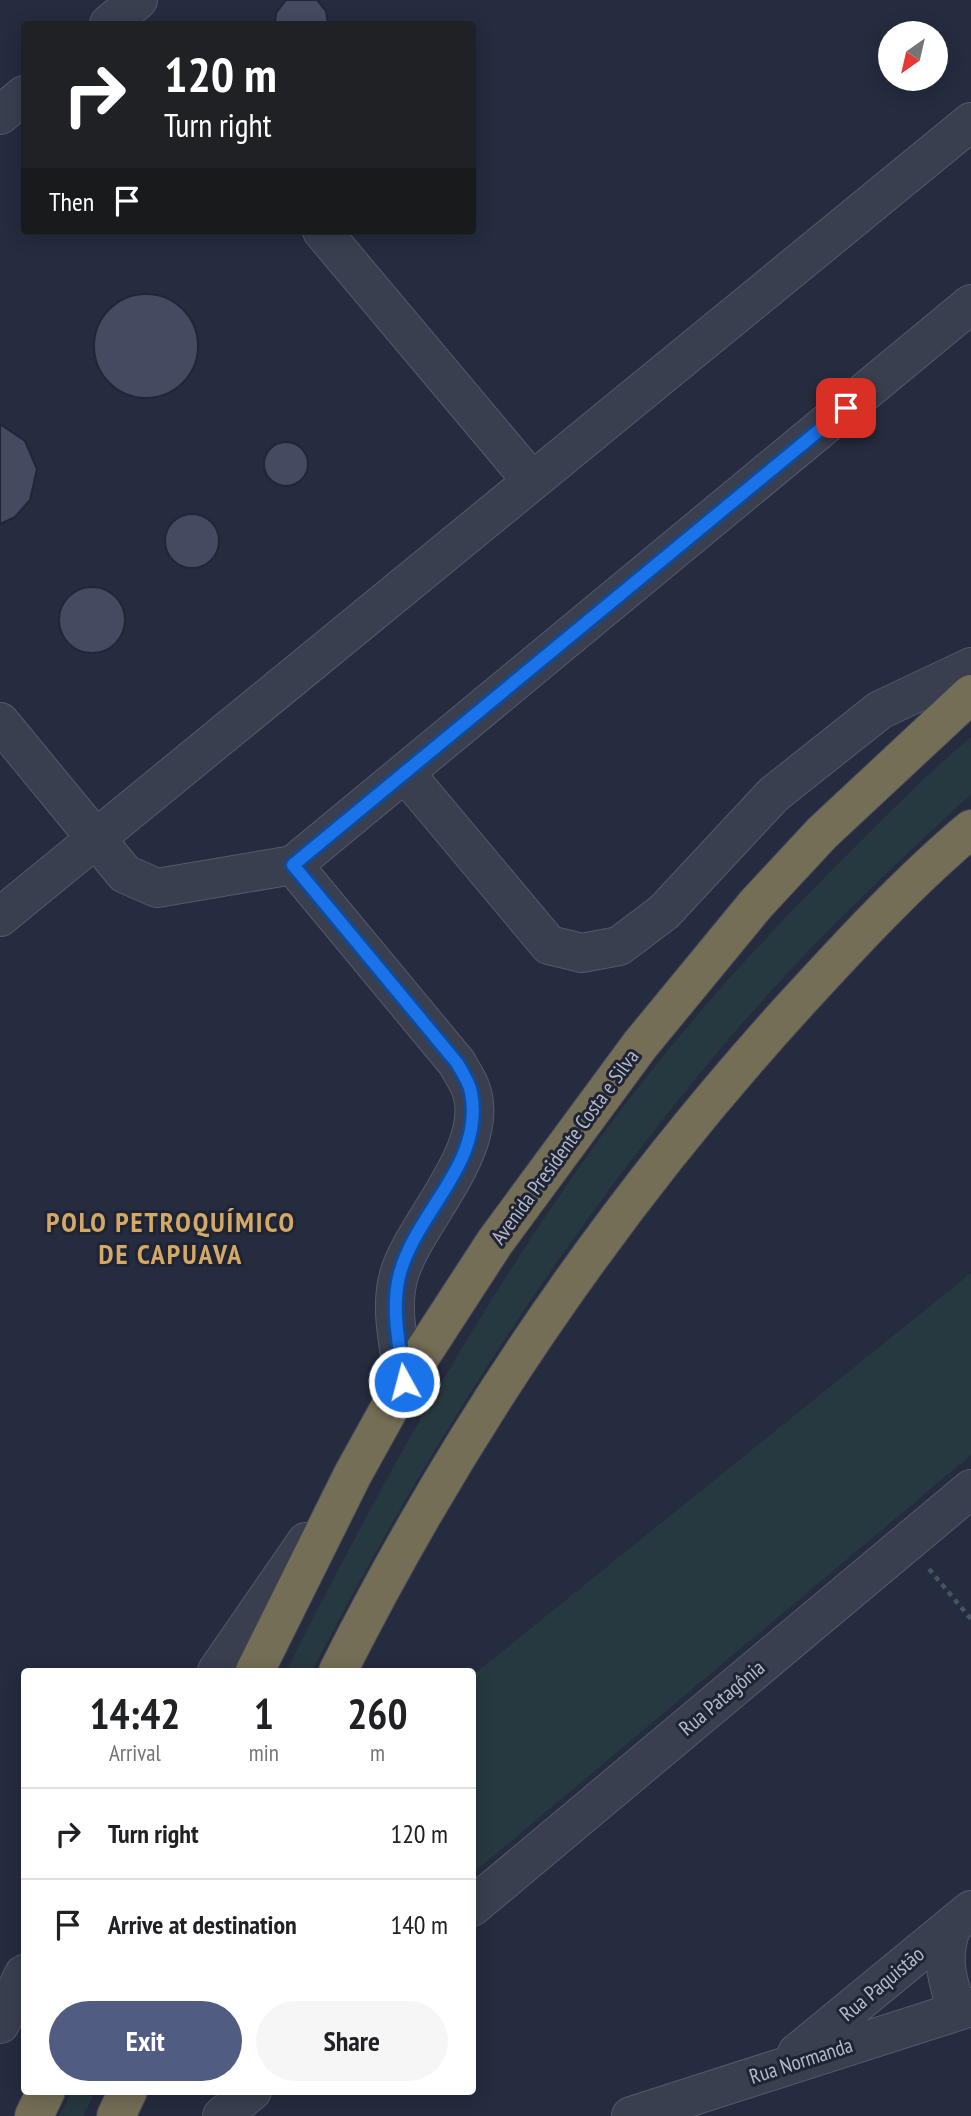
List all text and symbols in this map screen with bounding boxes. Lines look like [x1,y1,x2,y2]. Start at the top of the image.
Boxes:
north arrow [878,21,948,91]
map controls [878,21,948,91]
text: 120 m [164,42,277,106]
icon: right [49,49,140,140]
text: Turn right [164,104,272,146]
icon: arrive [108,182,146,220]
text: Then [49,185,94,218]
pin [816,378,876,438]
icon: arrive [827,389,865,427]
street label: Avenida Presidente Costa e Silva [485,1044,644,1249]
district label: POLO PETROQUÍMICO DE CAPUAVA [46,1203,296,1272]
position arrow [367,1345,441,1419]
street label: Rua Patagônia [673,1654,770,1741]
text: 14:42 [89,1686,180,1741]
text: 1 [254,1686,274,1741]
text: 260 [347,1686,408,1741]
text: Arrival [109,1738,161,1767]
text: min [249,1738,279,1767]
text: m [370,1738,385,1767]
icon: right [49,1815,87,1853]
text: Turn right [108,1817,199,1850]
text: 120 m [390,1817,448,1850]
icon: arrive [49,1906,87,1944]
text: Arrive at destination [108,1908,297,1941]
text: 140 m [390,1908,448,1941]
street label: Rua Paquistão [834,1940,930,2027]
button: Exit [49,2001,242,2081]
button: Share [256,2001,448,2081]
street label: Rua Normanda [746,2031,856,2090]

